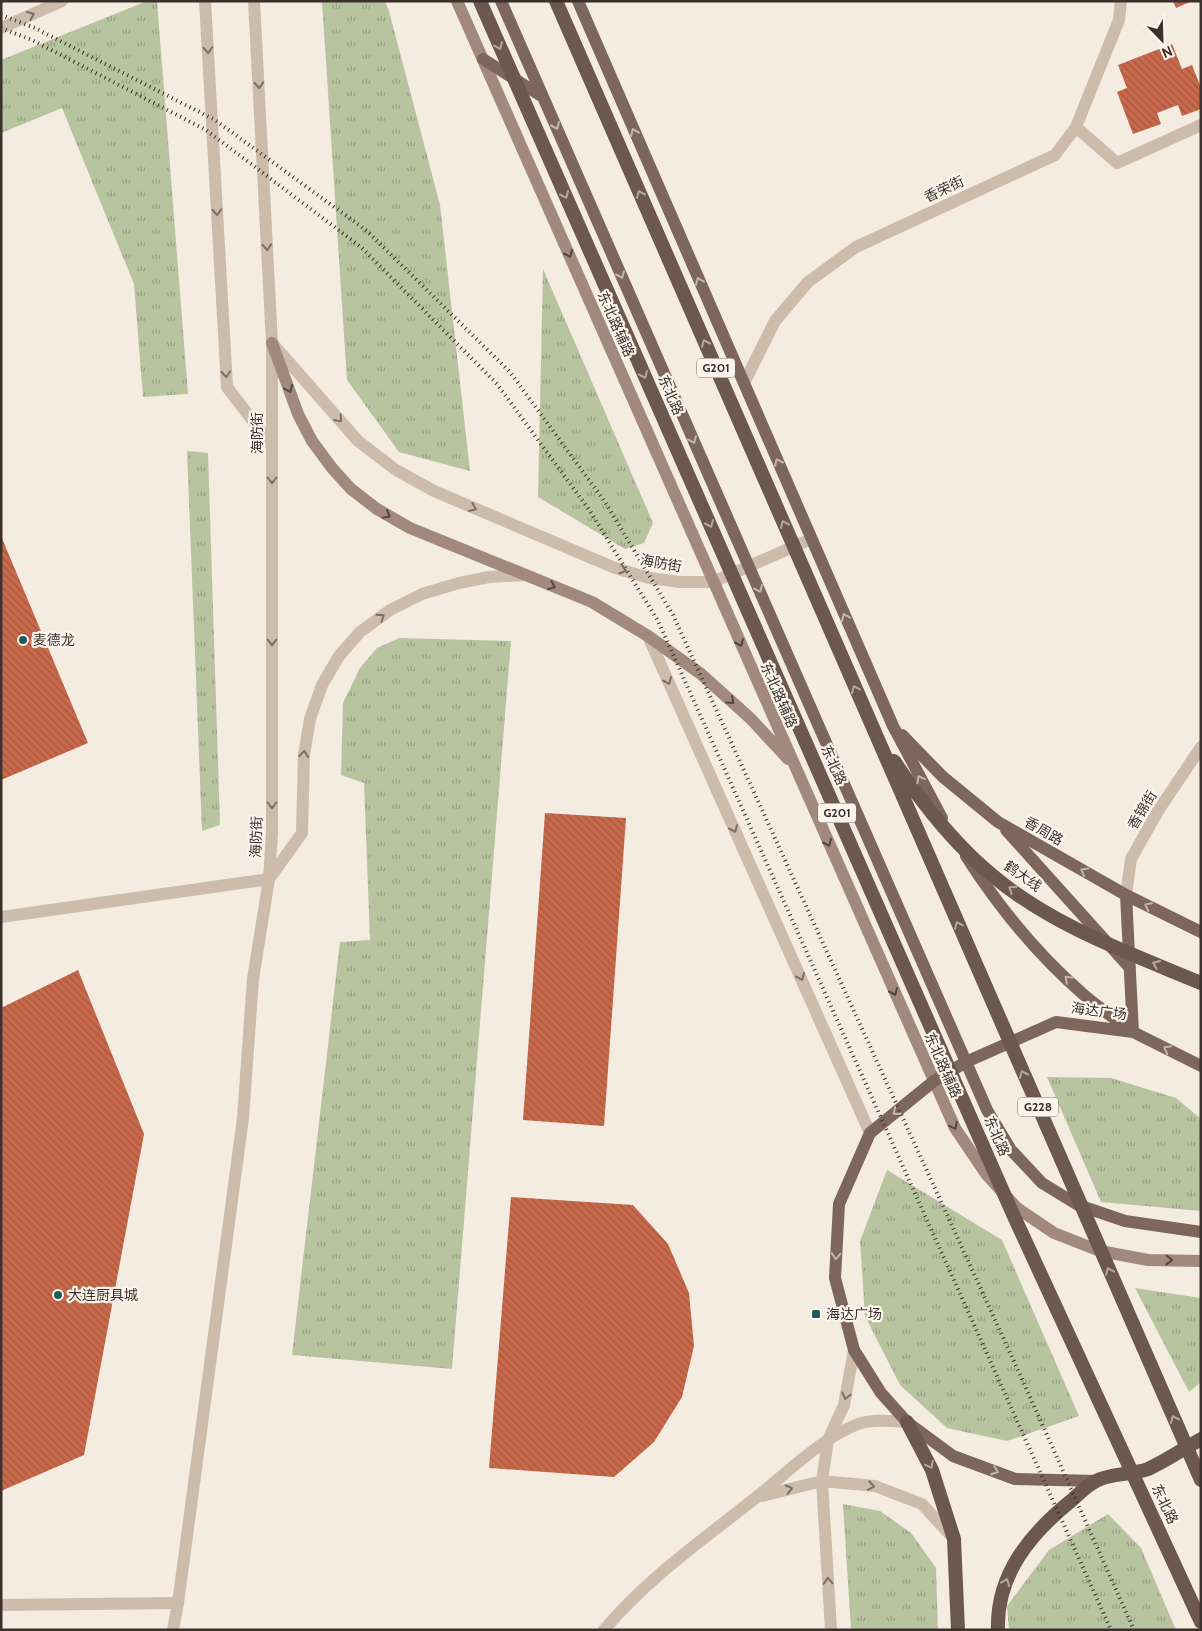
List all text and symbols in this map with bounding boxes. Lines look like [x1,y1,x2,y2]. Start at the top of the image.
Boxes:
one-way arrow [26,10,35,21]
north arrow [1137,15,1187,65]
one-way arrow [493,41,504,50]
text: N [1159,42,1175,62]
one-way arrow [202,46,213,54]
one-way arrow [253,81,264,89]
one-way arrow [550,121,561,130]
one-way arrow [630,128,641,137]
street label: 香荣街 [921,172,967,206]
one-way arrow [558,190,569,199]
one-way arrow [636,190,646,199]
one-way arrow [211,208,222,216]
one-way arrow [261,243,272,251]
one-way arrow [562,249,573,258]
one-way arrow [615,270,626,279]
one-way arrow [695,277,706,286]
street label: 东北路辅路 [594,288,638,360]
one-way arrow [700,339,711,348]
road number: G201 [697,358,735,378]
one-way arrow [638,370,649,379]
one-way arrow [220,371,231,379]
street label: 东北路 [654,372,688,418]
one-way arrow [283,384,293,393]
street label: 海防街 [248,412,266,454]
one-way arrow [333,414,342,423]
one-way arrow [687,435,698,444]
one-way arrow [773,458,784,467]
one-way arrow [267,476,277,484]
one-way arrow [468,501,477,512]
one-way arrow [381,508,390,518]
one-way arrow [703,519,714,528]
one-way arrow [779,520,790,529]
street label: 海防街 [639,550,683,576]
one-way arrow [618,565,626,575]
one-way arrow [547,579,556,590]
one-way arrow [752,584,763,593]
one-way arrow [841,613,852,622]
one-way arrow [375,614,384,623]
place label: 麦德龙 [33,631,75,649]
marker: 麦德龙 [17,634,29,646]
one-way arrow [267,638,277,646]
one-way arrow [734,638,745,647]
street label: 东北路辅路 [757,659,801,731]
one-way arrow [662,676,673,685]
one-way arrow [851,685,862,694]
one-way arrow [726,695,735,704]
street label: 东北路 [817,742,851,788]
one-way arrow [298,750,309,758]
one-way arrow [917,775,927,784]
street label: 香锦街 [1123,787,1161,833]
one-way arrow [267,801,277,809]
road number: G201 [818,804,856,822]
street label: 香周路 [1021,813,1067,849]
street label: 海防街 [246,816,266,858]
one-way arrow [728,824,739,833]
one-way arrow [822,838,833,847]
street label: 鹤大线 [1001,857,1045,895]
one-way arrow [1080,867,1089,877]
one-way arrow [1008,886,1018,895]
one-way arrow [1144,902,1153,912]
one-way arrow [954,921,965,930]
one-way arrow [1152,959,1161,970]
one-way arrow [794,972,805,981]
one-way arrow [1065,976,1074,985]
one-way arrow [888,987,899,996]
street label: 海达广场 [1070,999,1128,1023]
street label: 东北路辅路 [921,1029,965,1101]
one-way arrow [1163,1045,1172,1055]
one-way arrow [1018,1070,1029,1079]
road number: G228 [1018,1098,1058,1116]
one-way arrow [893,1107,902,1115]
street label: 东北路 [980,1113,1014,1159]
one-way arrow [948,1120,958,1129]
one-way arrow [830,1252,841,1260]
one-way arrow [1166,1255,1173,1265]
one-way arrow [1104,1267,1115,1276]
place label: 大连厨具城 [68,1286,138,1304]
marker: 大连厨具城 [52,1289,64,1301]
place label: 海达广场 [826,1305,882,1323]
marker: 海达广场 [810,1308,822,1320]
one-way arrow [841,1392,852,1401]
one-way arrow [1170,1415,1181,1424]
one-way arrow [924,1460,934,1469]
one-way arrow [990,1465,998,1475]
one-way arrow [867,1480,875,1491]
street label: 东北路 [1148,1481,1182,1527]
one-way arrow [785,1484,794,1495]
one-way arrow [823,1577,834,1585]
one-way arrow [999,1578,1010,1587]

